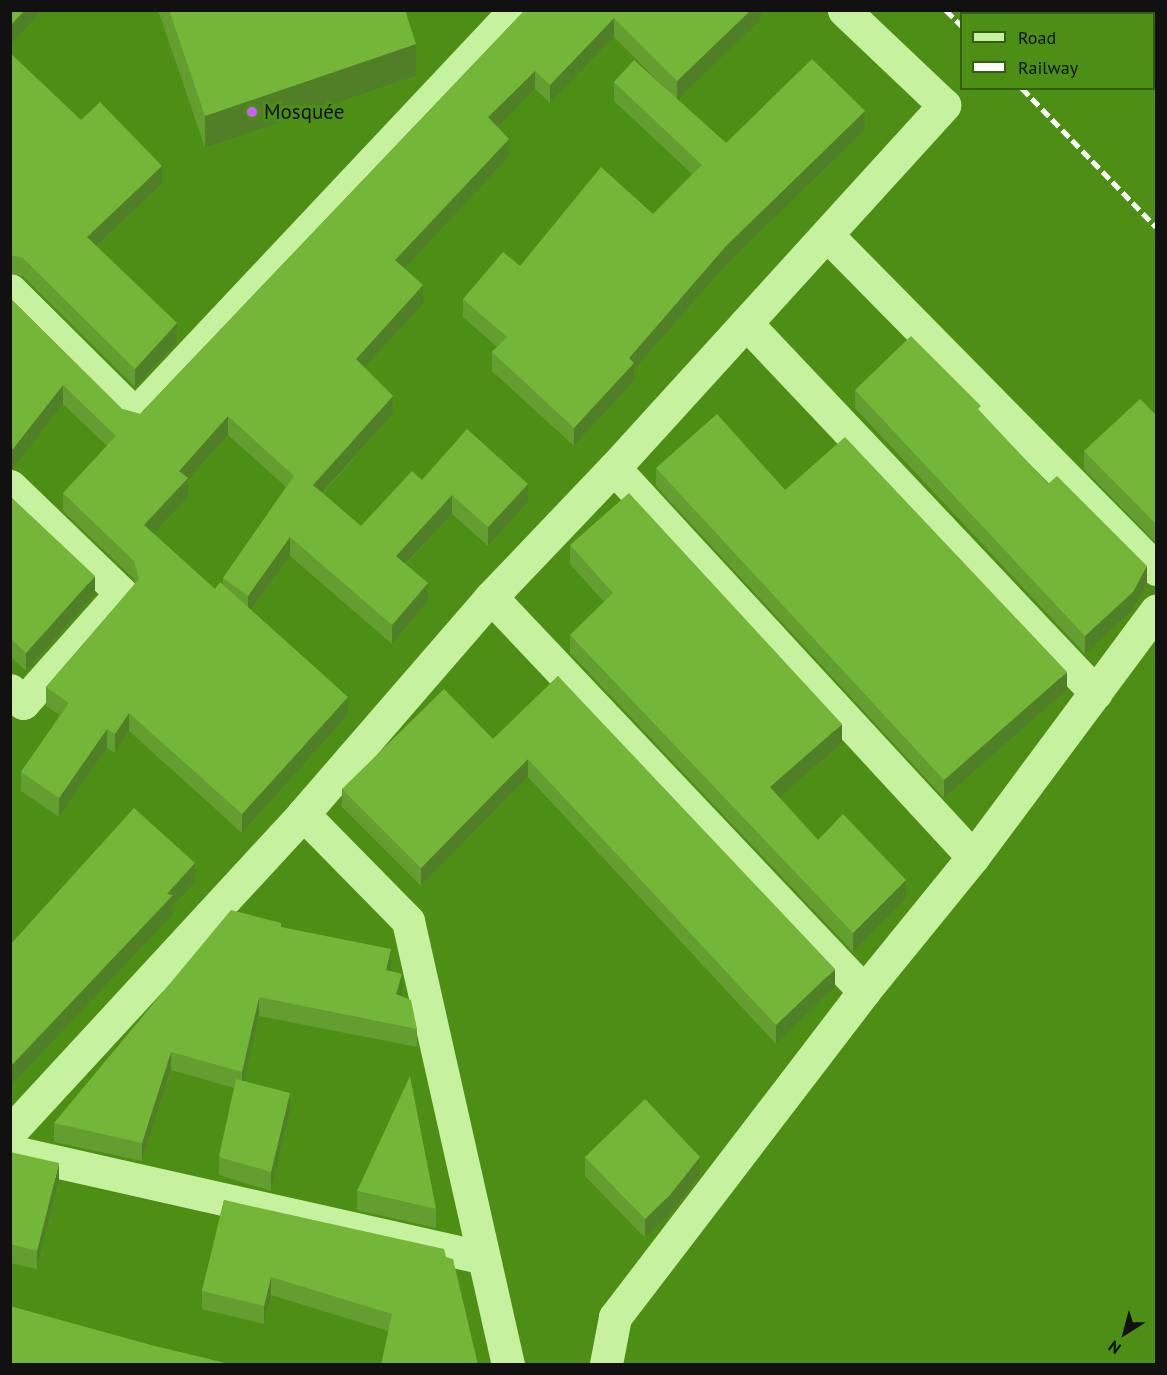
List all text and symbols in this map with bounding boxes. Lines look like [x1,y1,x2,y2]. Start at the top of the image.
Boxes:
legend [960,12,1155,90]
text: Road [1018,26,1056,49]
text: Railway [1018,56,1078,79]
place label: Mosquée [264,99,344,125]
marker: Mosquée [245,105,259,119]
north arrow [1095,1303,1155,1363]
text: N [1104,1336,1125,1359]

